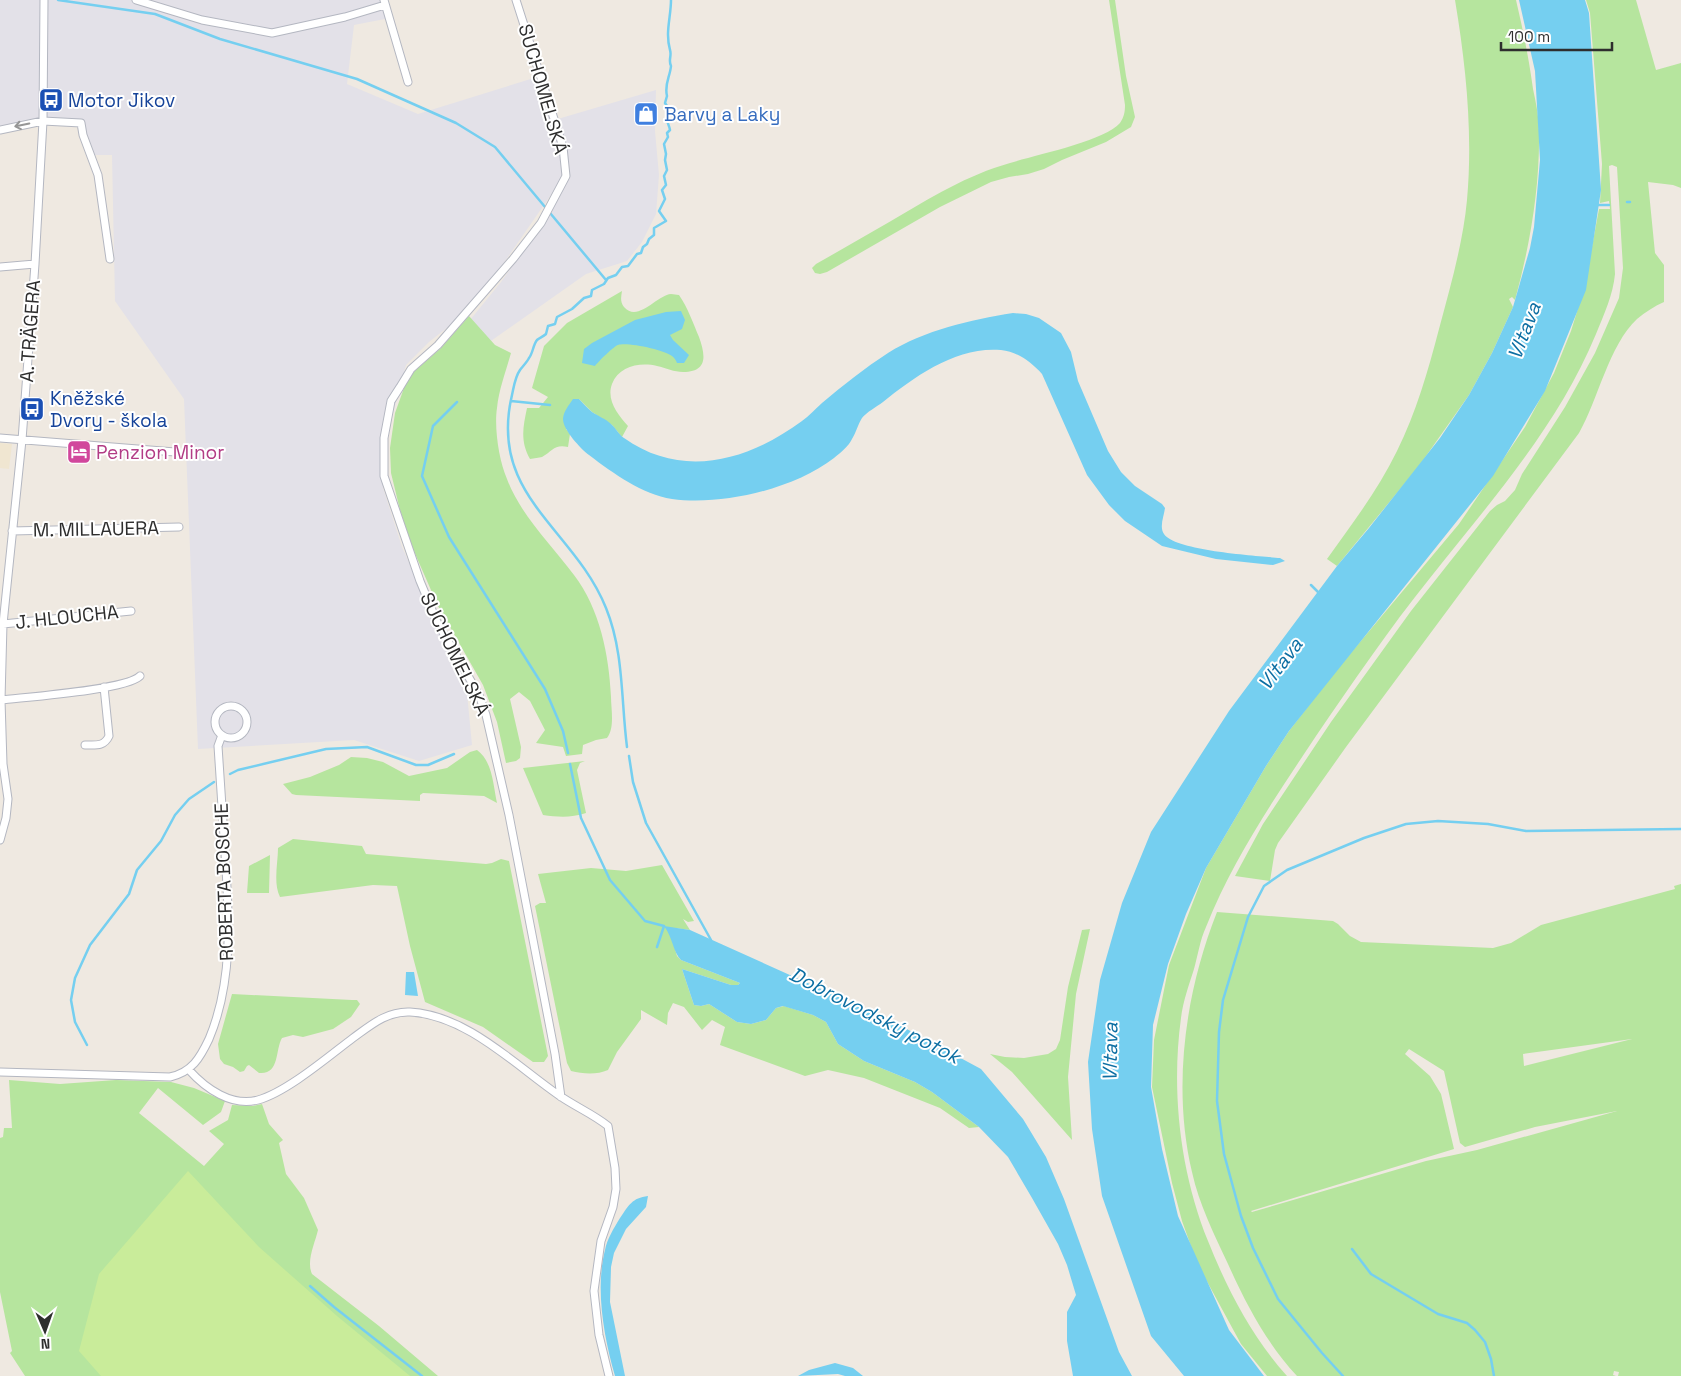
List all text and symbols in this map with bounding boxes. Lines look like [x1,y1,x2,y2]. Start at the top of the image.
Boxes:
scale bar [1501,20,1612,52]
street label: SUCHOMELSKÁ [512,21,574,157]
text: 100 m [1508,27,1550,46]
bus stop icon: Motor Jikov [38,87,64,113]
place label: Motor Jikov [68,88,175,113]
shop icon: Barvy a Laky [633,101,659,127]
place label: Barvy a Laky [664,102,780,127]
one-way arrow [14,121,30,130]
street label: A. TRÄGERA [14,279,46,383]
water label: Vltava [1501,298,1547,363]
place label: Kněžské Dvory - škola [50,386,167,433]
bus stop icon: Kněžské Dvory - škola [19,396,45,422]
hotel icon: Penzion Minor [66,439,92,465]
place label: Penzion Minor [96,440,224,465]
street label: M. MILLAUERA [33,515,159,543]
street label: SUCHOMELSKÁ [414,588,496,720]
street label: J. HLOUCHA [14,599,120,635]
water label: Vltava [1252,632,1309,696]
street label: ROBERTA BOSCHE [209,803,239,961]
water label: Dobrovodský potok [785,961,967,1070]
water label: Vltava [1096,1022,1124,1082]
north arrow [20,1306,70,1356]
text: N [40,1335,50,1353]

